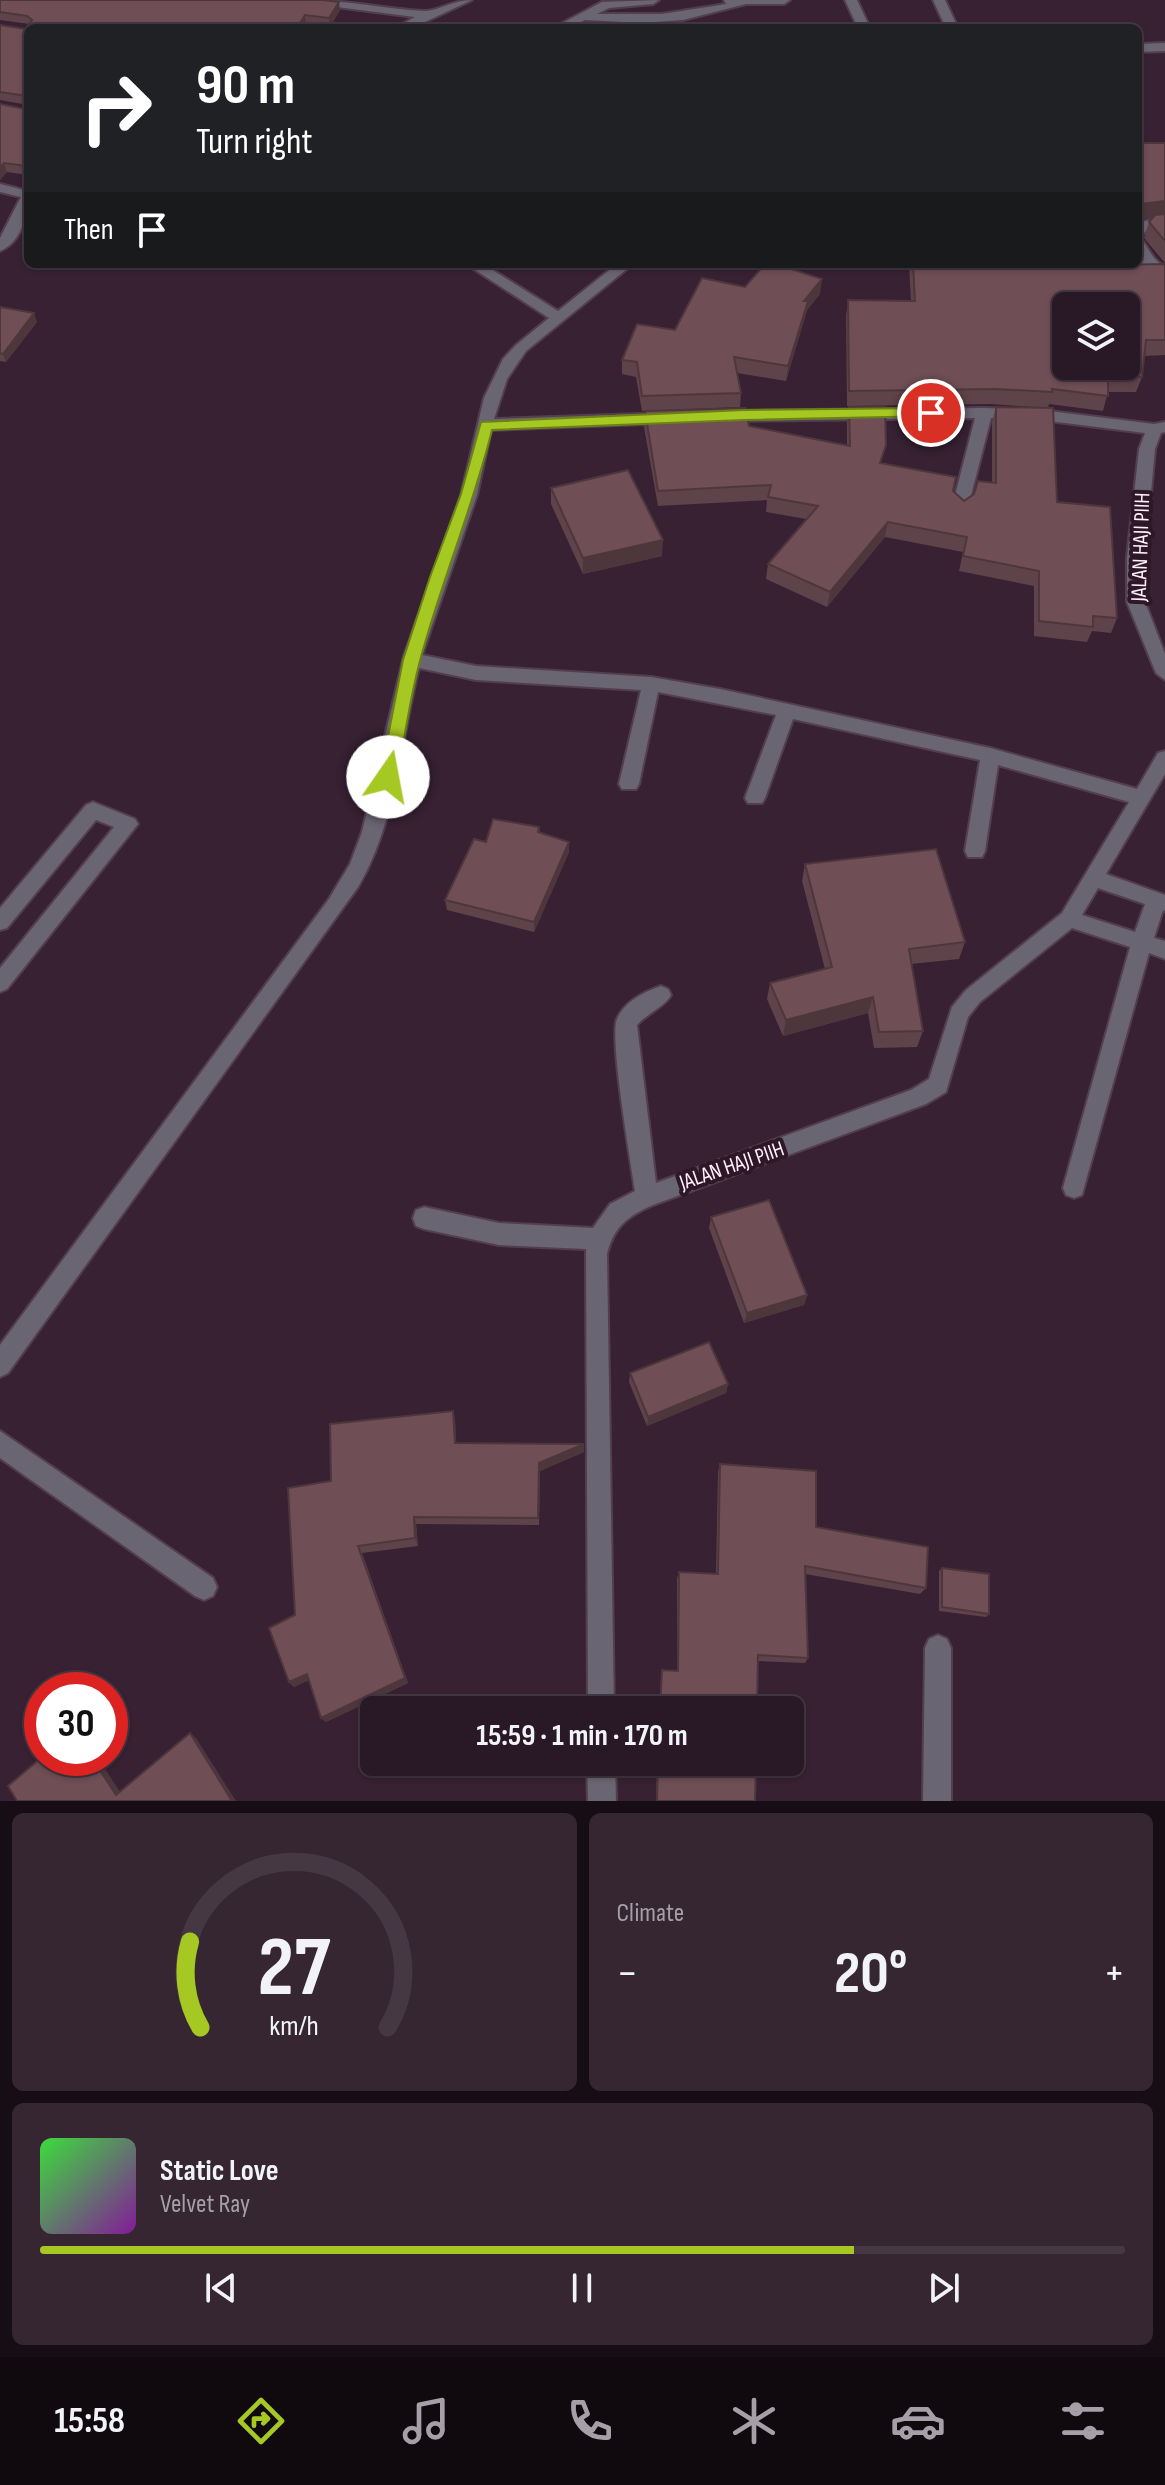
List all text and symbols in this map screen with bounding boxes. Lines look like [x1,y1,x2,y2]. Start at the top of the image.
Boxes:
text: 90 m [196,53,295,120]
icon: right [64,56,168,160]
text: Turn right [196,121,313,164]
icon: arrive [130,208,174,252]
text: Then [64,212,114,248]
map controls [1052,292,1140,380]
button: layers [1052,292,1140,380]
pin [897,379,965,447]
icon: arrive [909,391,953,435]
street label: JALAN HAJI PIIH [1126,492,1156,603]
position arrow [346,735,430,819]
street label: JALAN HAJI PIIH [675,1135,788,1197]
speed limit sign: 30 [24,1672,128,1776]
text: 15:59 · 1 min · 170 m [476,1718,688,1754]
text: Climate [617,1898,684,1929]
text: 27 [258,1919,331,2019]
text: 20° [834,1938,908,2010]
text: − [617,1947,638,2000]
text: + [1103,1947,1125,2000]
text: km/h [270,2009,319,2044]
text: Static Love [160,2153,279,2189]
text: Velvet Ray [160,2189,250,2220]
icon: previous [199,2266,243,2310]
icon: pause [560,2266,604,2310]
icon: next [922,2266,966,2310]
icon: directions [233,2393,289,2449]
icon: music [398,2393,454,2449]
icon: phone [562,2393,618,2449]
icon: climate [726,2393,782,2449]
icon: car [890,2393,946,2449]
icon: filters [1055,2393,1111,2449]
text: 15:58 [54,2400,125,2443]

